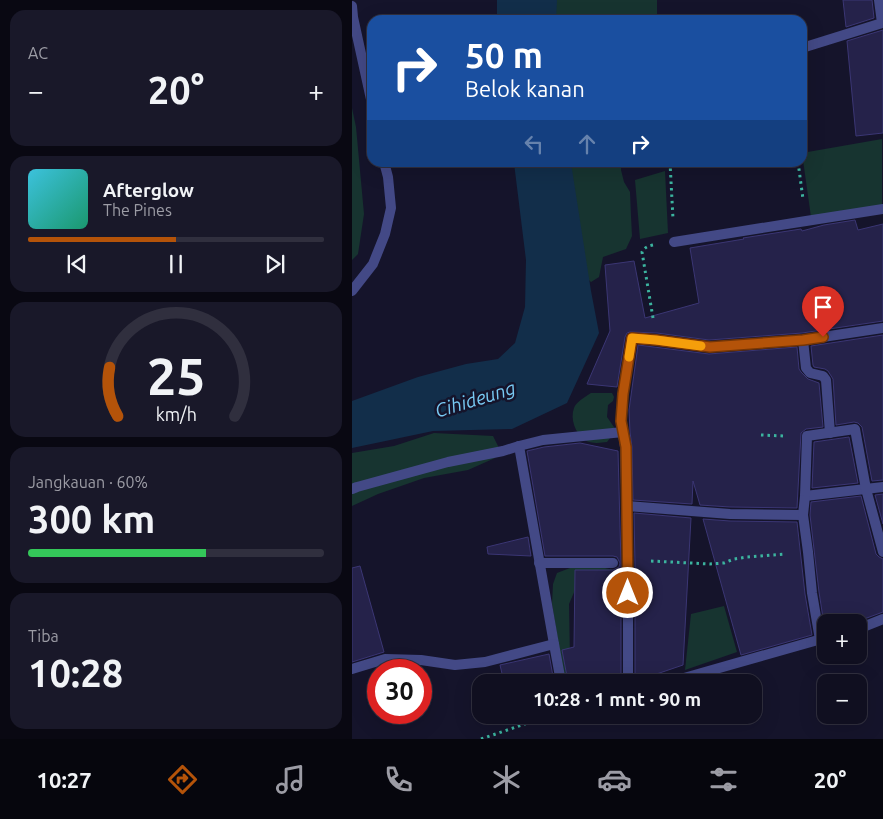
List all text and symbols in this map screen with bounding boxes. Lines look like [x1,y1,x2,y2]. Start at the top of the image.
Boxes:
icon: right [382,35,447,100]
text: 50 m [465,35,543,75]
text: AC [28,44,48,62]
text: 20° [148,69,204,111]
text: − [28,75,44,106]
text: + [308,75,324,106]
text: Belok kanan [465,76,585,101]
icon: left [520,130,548,158]
icon: ahead [573,130,601,158]
icon: right [626,130,654,158]
text: Afterglow [103,179,194,201]
text: The Pines [103,201,172,219]
icon: previous [63,250,91,278]
icon: pause [162,250,190,278]
icon: next [261,250,289,278]
pin [802,286,844,337]
icon: arrive [809,293,837,321]
text: 25 [147,347,205,405]
water label: Cihideung [432,376,518,422]
text: km/h [155,404,197,424]
text: Jangkauan · 60% [28,473,148,491]
text: 300 km [28,498,155,540]
position arrow [601,566,653,618]
map controls [817,614,867,724]
button: + [817,614,867,664]
text: Tiba [28,627,59,645]
text: 10:28 [28,652,123,694]
speed limit sign: 30 [367,659,432,724]
button: − [817,674,867,724]
text: 10:28 · 1 mnt · 90 m [533,688,701,710]
icon: directions [165,762,200,797]
icon: music [273,762,308,797]
icon: phone [381,762,416,797]
icon: climate [489,762,524,797]
icon: car [597,762,632,797]
icon: filters [706,762,741,797]
text: 10:27 [37,767,92,792]
text: 20° [814,767,846,792]

